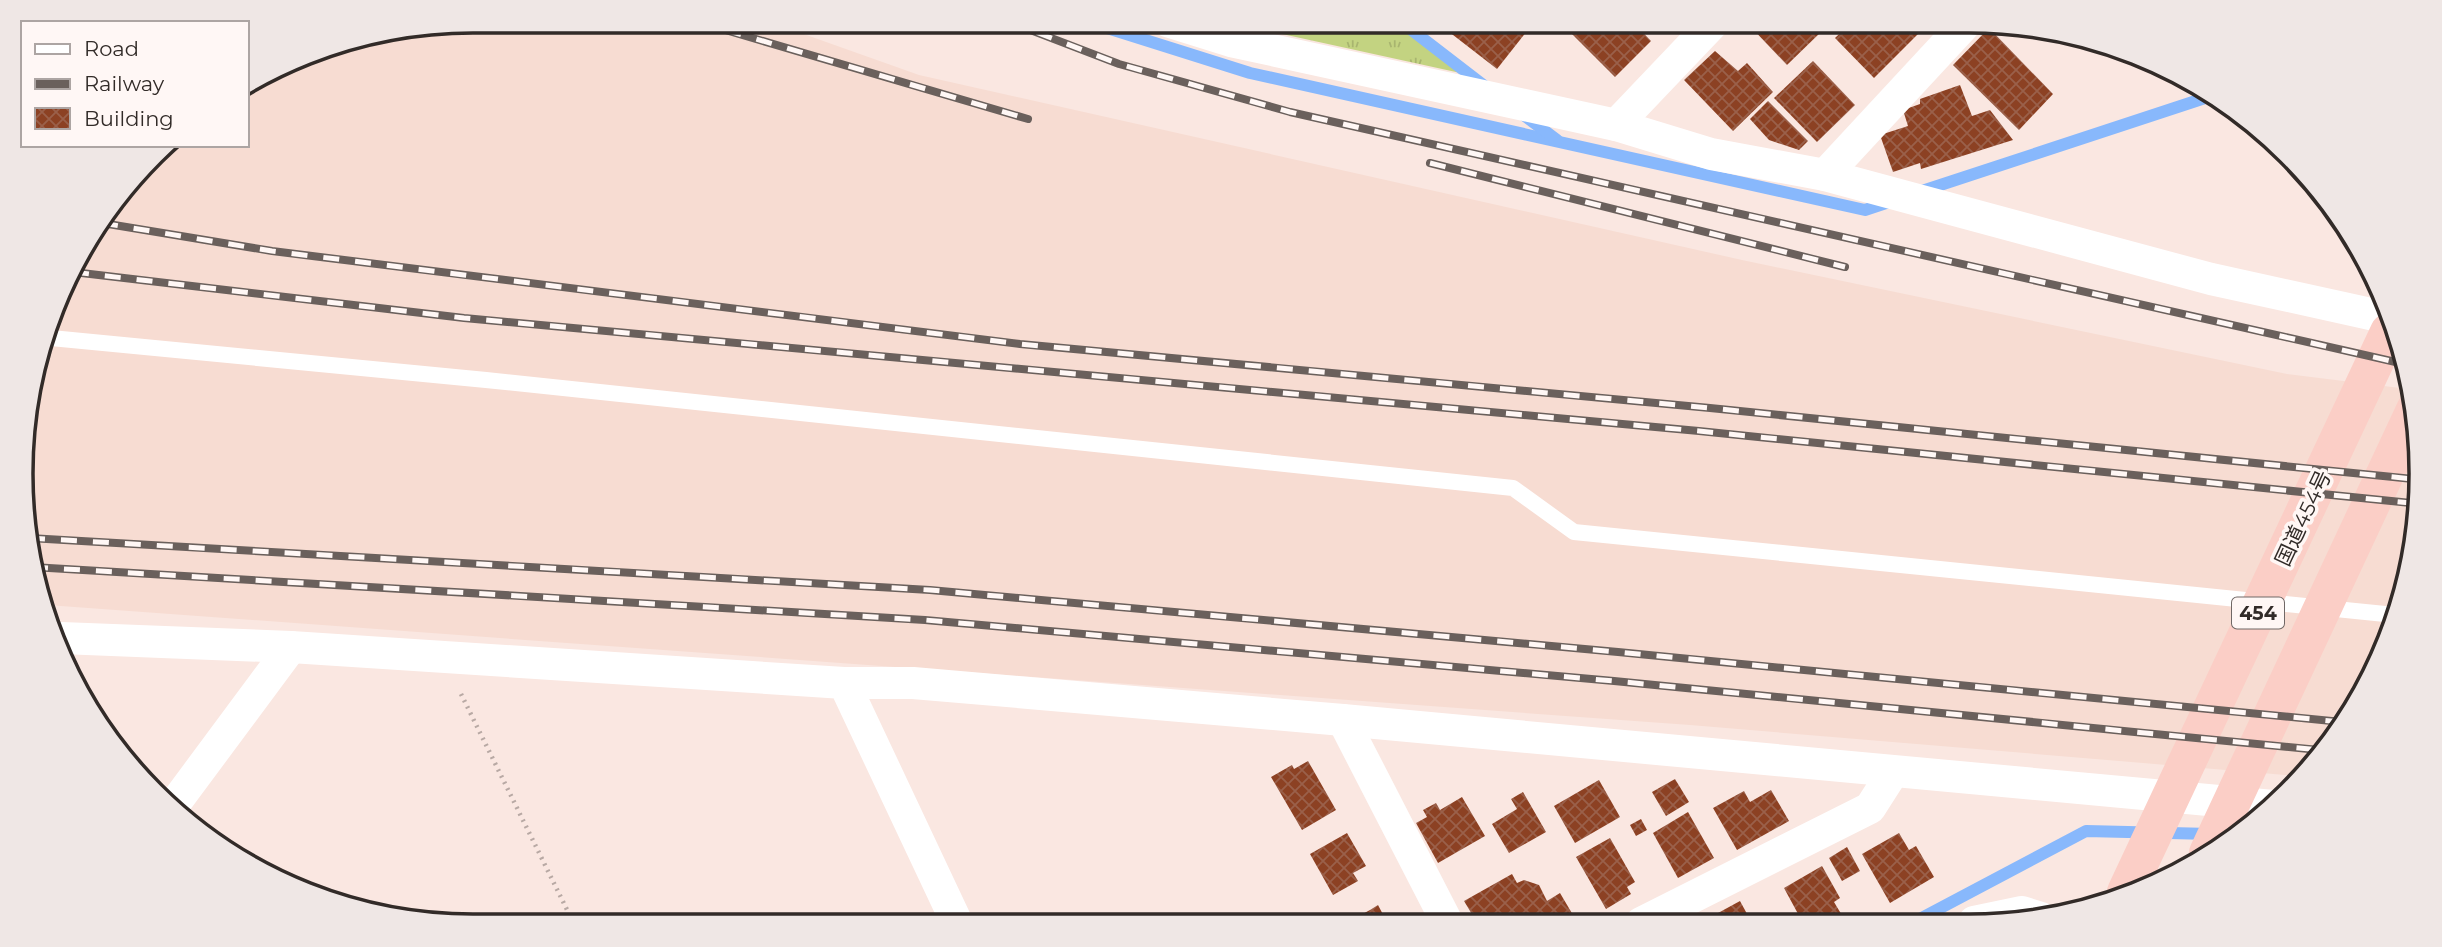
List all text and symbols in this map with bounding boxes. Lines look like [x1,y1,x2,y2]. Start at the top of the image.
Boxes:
legend [21,21,248,147]
text: Road [84,36,139,61]
text: Railway [84,71,165,96]
text: Building [84,106,174,131]
street label: 国道454号 [2270,466,2336,570]
road number: 454 [2232,598,2284,628]

